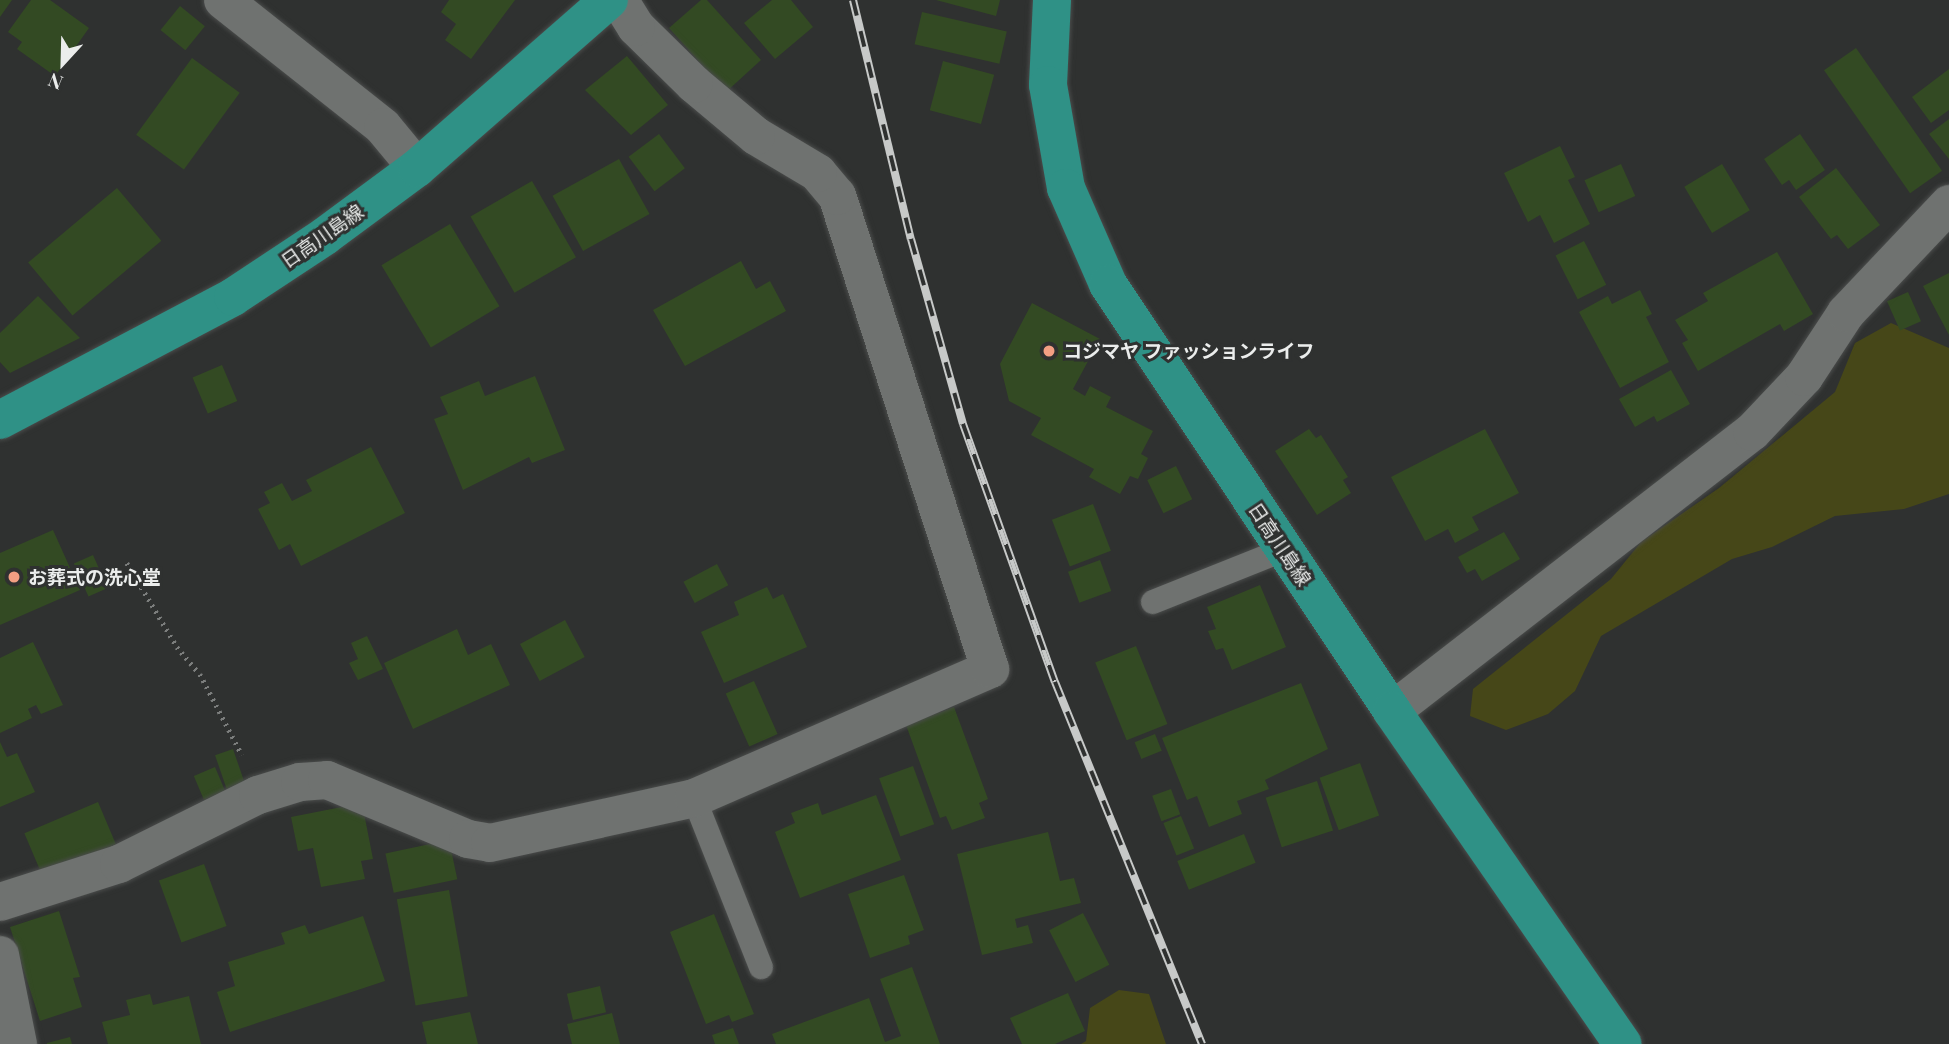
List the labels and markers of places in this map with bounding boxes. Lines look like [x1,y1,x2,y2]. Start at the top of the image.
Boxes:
place label: コジマヤ ファッションライフ [1063,340,1314,362]
marker: コジマヤ ファッションライフ [1041,343,1057,359]
place label: お葬式の洗心堂 [28,566,161,588]
marker: お葬式の洗心堂 [6,569,22,585]

